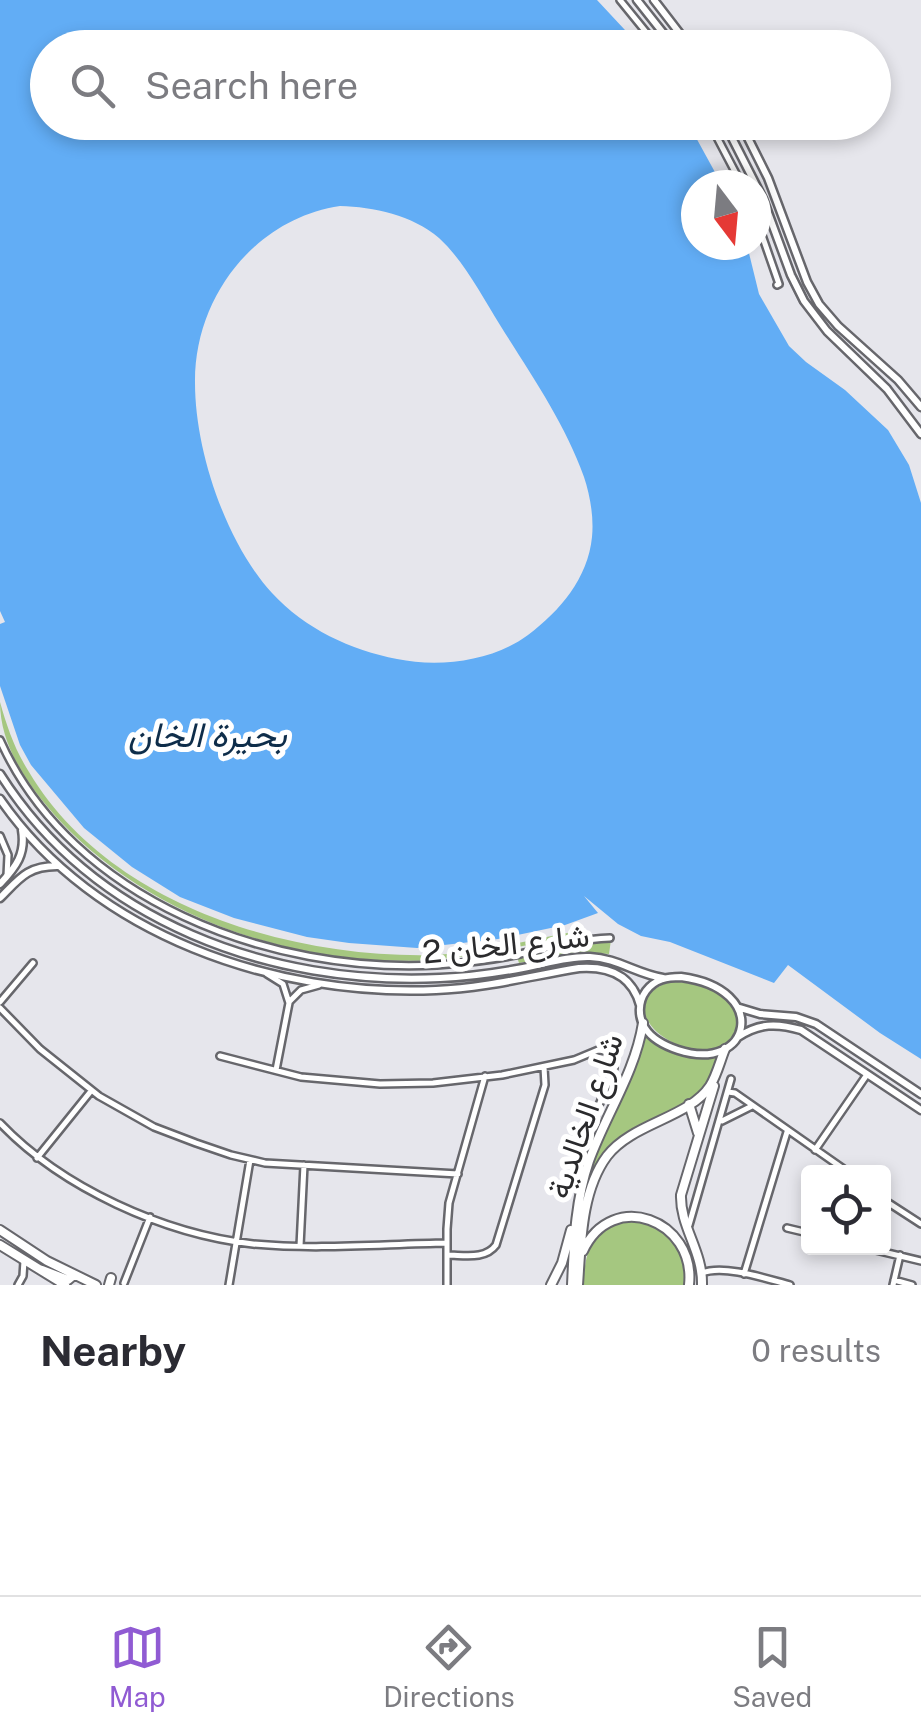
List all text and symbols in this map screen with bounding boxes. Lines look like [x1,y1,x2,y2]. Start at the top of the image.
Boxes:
search box [30,30,891,140]
icon: search [65,58,120,113]
text: Search here [145,63,358,108]
north arrow [681,170,771,260]
water label: بحيرة الخان [128,714,288,757]
street label: شارع الخان 2 [421,916,592,975]
street label: شارع الخالدية [539,1029,634,1204]
map controls [801,1165,891,1255]
button: locate [801,1165,891,1255]
text: Nearby [40,1326,186,1375]
text: 0 results [751,1332,881,1369]
tab: Map [109,1620,166,1713]
tab: Directions [383,1620,515,1713]
tab: Saved [732,1620,812,1713]

